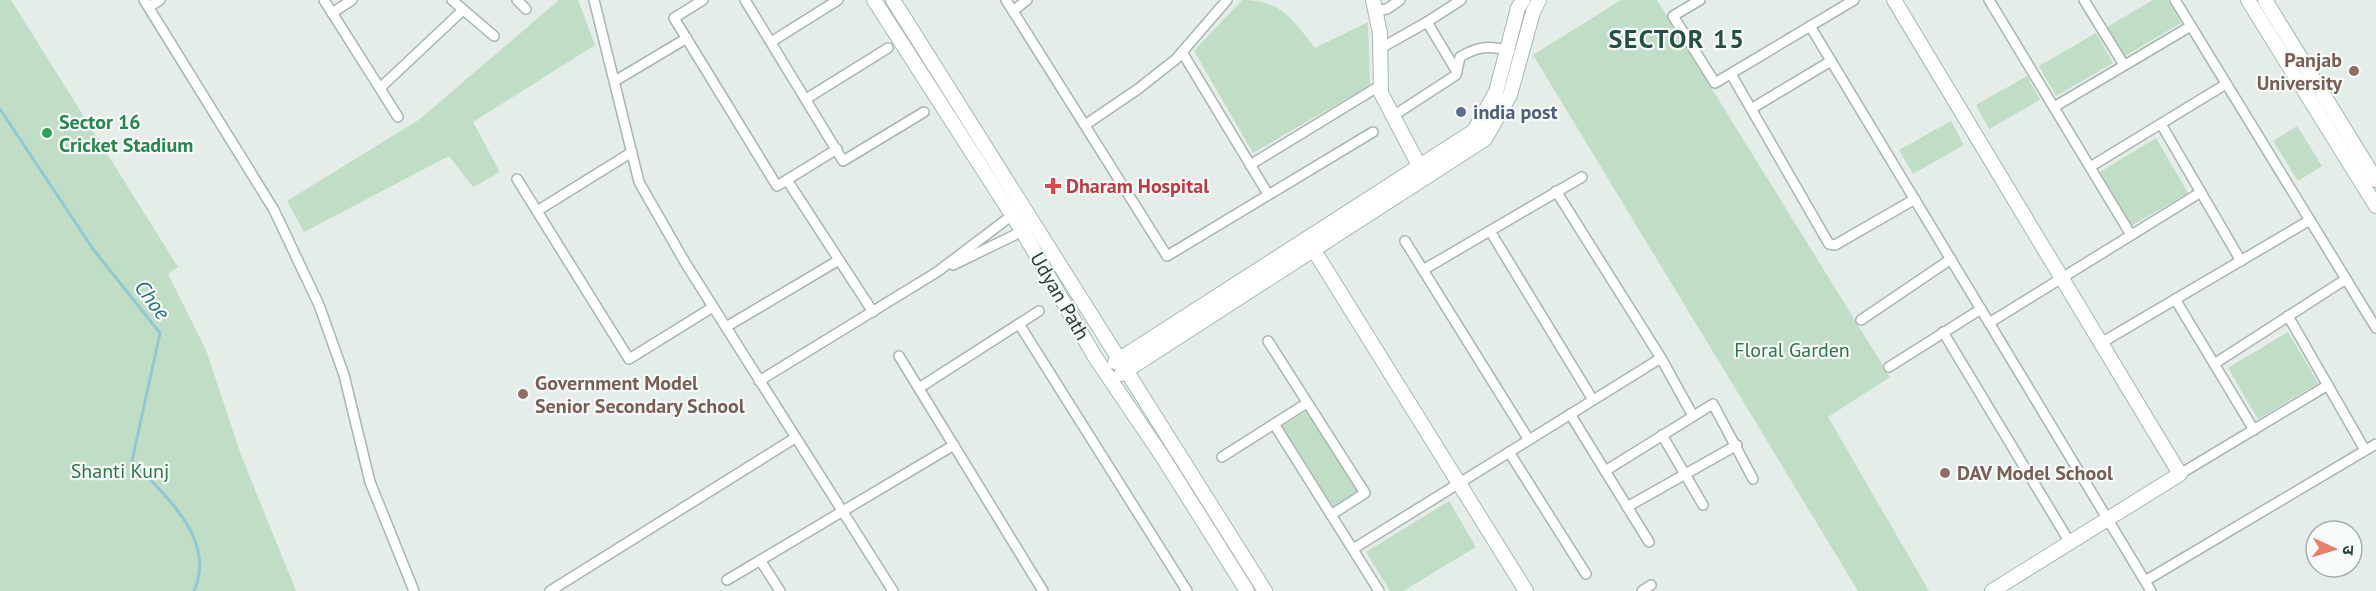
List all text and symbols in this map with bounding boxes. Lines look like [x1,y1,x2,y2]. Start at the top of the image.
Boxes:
district label: SECTOR 15 [1608,22,1746,55]
place label: Panjab University [2257,47,2342,96]
marker: Panjab University [2347,64,2361,78]
place label: india post [1473,99,1557,125]
marker: india post [1454,105,1468,119]
place label: Sector 16 Cricket Stadium [59,109,193,158]
marker: Sector 16 Cricket Stadium [40,126,54,140]
place label: Dharam Hospital [1066,173,1209,199]
marker: Dharam Hospital [1044,177,1062,195]
street label: Udyan Path [1024,247,1096,345]
water label: Choe [129,275,176,325]
park label: Floral Garden [1734,337,1850,363]
place label: Government Model Senior Secondary School [535,370,745,419]
marker: Government Model Senior Secondary School [516,387,530,401]
park label: Shanti Kunj [71,458,169,484]
place label: DAV Model School [1957,460,2113,486]
marker: DAV Model School [1938,466,1952,480]
north arrow [2304,519,2364,579]
text: उ [2339,545,2359,556]

